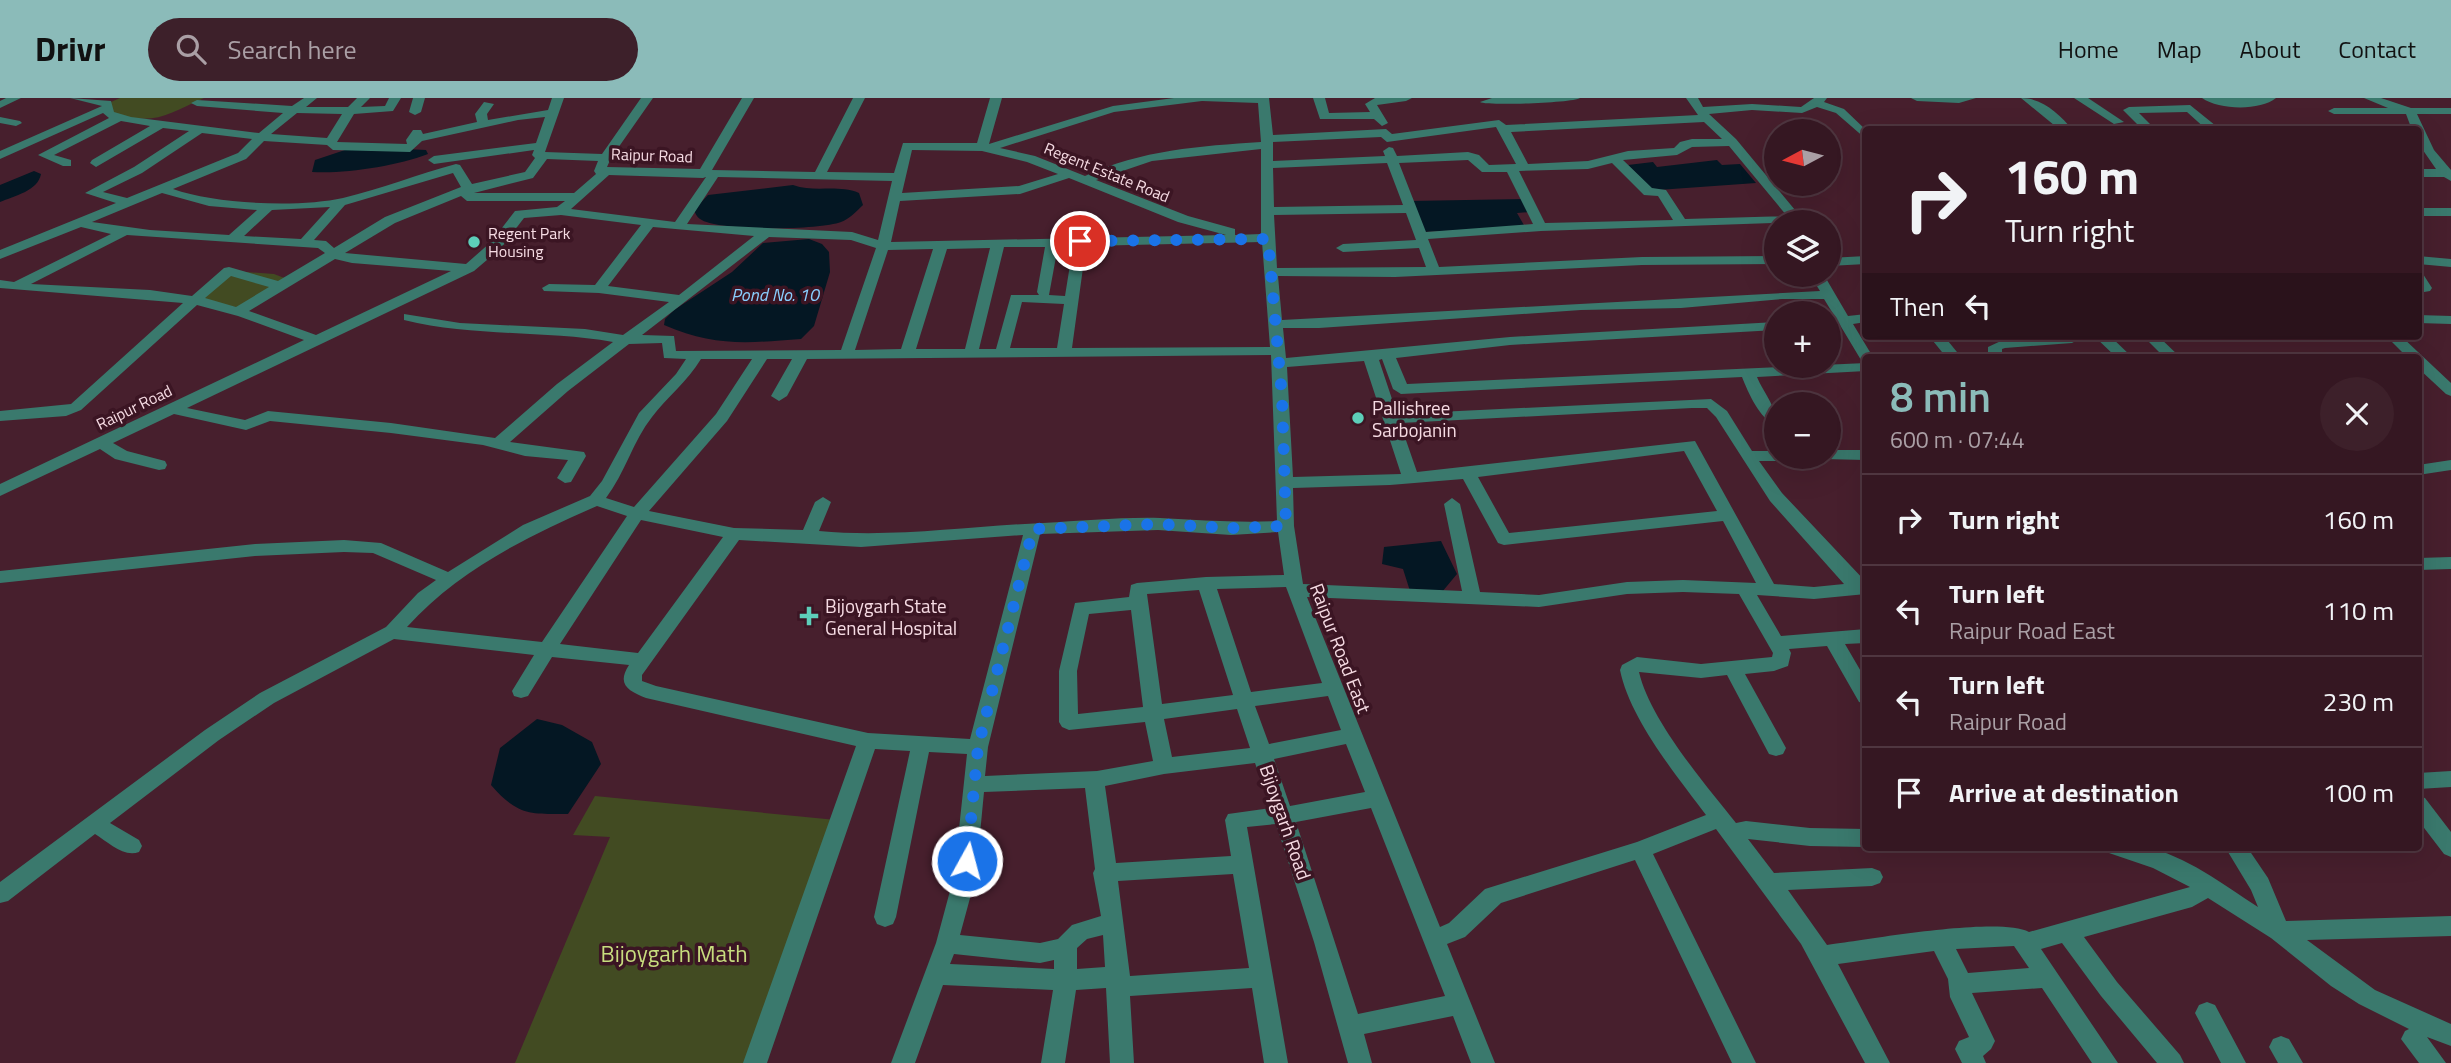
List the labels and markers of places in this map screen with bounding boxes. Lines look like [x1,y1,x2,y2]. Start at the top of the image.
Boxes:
pin [1050,211,1110,271]
place label: Regent Park Housing [488,221,571,263]
marker: Regent Park Housing [466,234,482,250]
place label: Pallishree Sarbojanin [1372,393,1457,444]
marker: Pallishree Sarbojanin [1350,410,1366,426]
place label: Bijoygarh State General Hospital [825,591,957,642]
marker: Bijoygarh State General Hospital [799,606,819,626]

